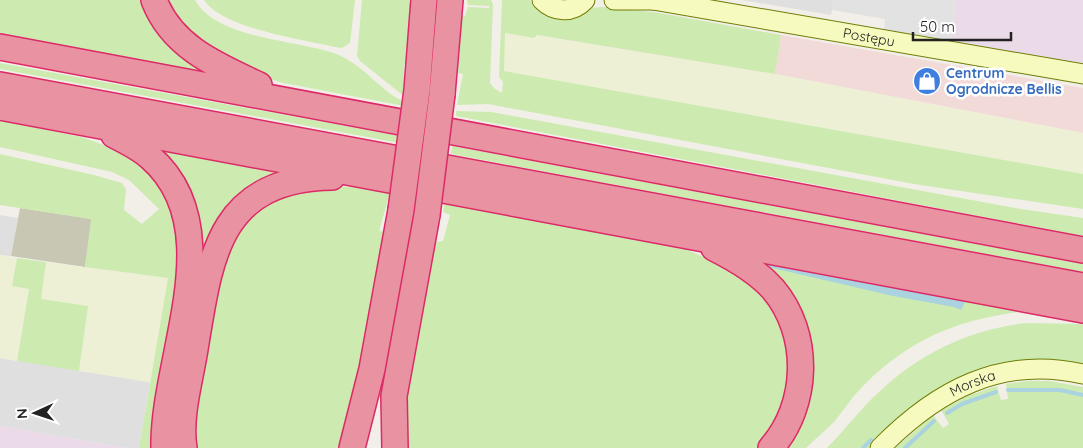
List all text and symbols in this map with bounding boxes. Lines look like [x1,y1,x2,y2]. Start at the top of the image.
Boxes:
scale bar [913,10,1010,42]
text: 50 m [920,17,955,36]
street label: Postępu [842,24,896,50]
place label: Centrum Ogrodnicze Bellis [946,64,1062,98]
shop icon: Centrum Ogrodnicze Bellis [912,66,942,96]
street label: Morska [946,366,997,401]
north arrow [10,388,60,438]
text: N [13,408,31,419]

